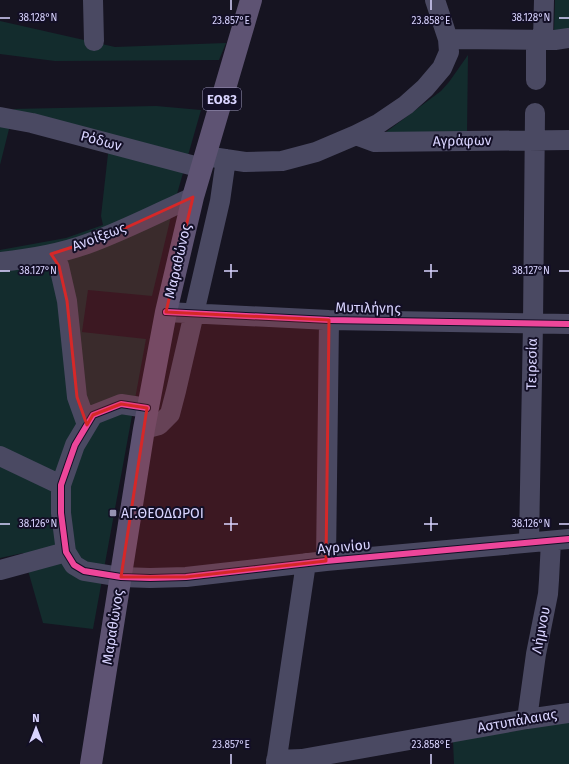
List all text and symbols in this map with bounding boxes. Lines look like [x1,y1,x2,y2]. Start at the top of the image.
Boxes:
text: 38.128°N [19,12,57,24]
text: 38.128°N [512,12,550,24]
text: 23.857°E [212,15,250,27]
text: 23.858°E [412,15,450,27]
road number: ΕΟ83 [203,88,241,110]
street label: Ρόδων [79,127,124,155]
street label: Αγράφων [432,132,492,150]
street label: Ανοίξεως [70,219,129,255]
street label: Μαραθώνος [161,222,195,300]
text: 38.127°N [19,265,57,277]
text: 38.127°N [512,265,550,277]
street label: Μυτιλήνης [335,299,401,317]
street label: Τειρεσία [523,338,541,390]
place label: ΑΓ.ΘΕΟΔΩΡΟΙ [121,505,204,522]
marker: ΑΓ.ΘΕΟΔΩΡΟΙ [108,508,118,518]
text: 38.126°N [19,518,57,530]
text: 38.126°N [512,518,550,530]
street label: Αγρινίου [317,536,371,558]
street label: Μαραθώνος [99,588,127,666]
street label: Λήμνου [528,605,554,655]
street label: Αστυπάλαιας [476,706,558,736]
north arrow [16,708,56,748]
text: N [32,712,40,725]
text: 23.857°E [212,739,250,751]
text: 23.858°E [412,739,450,751]

